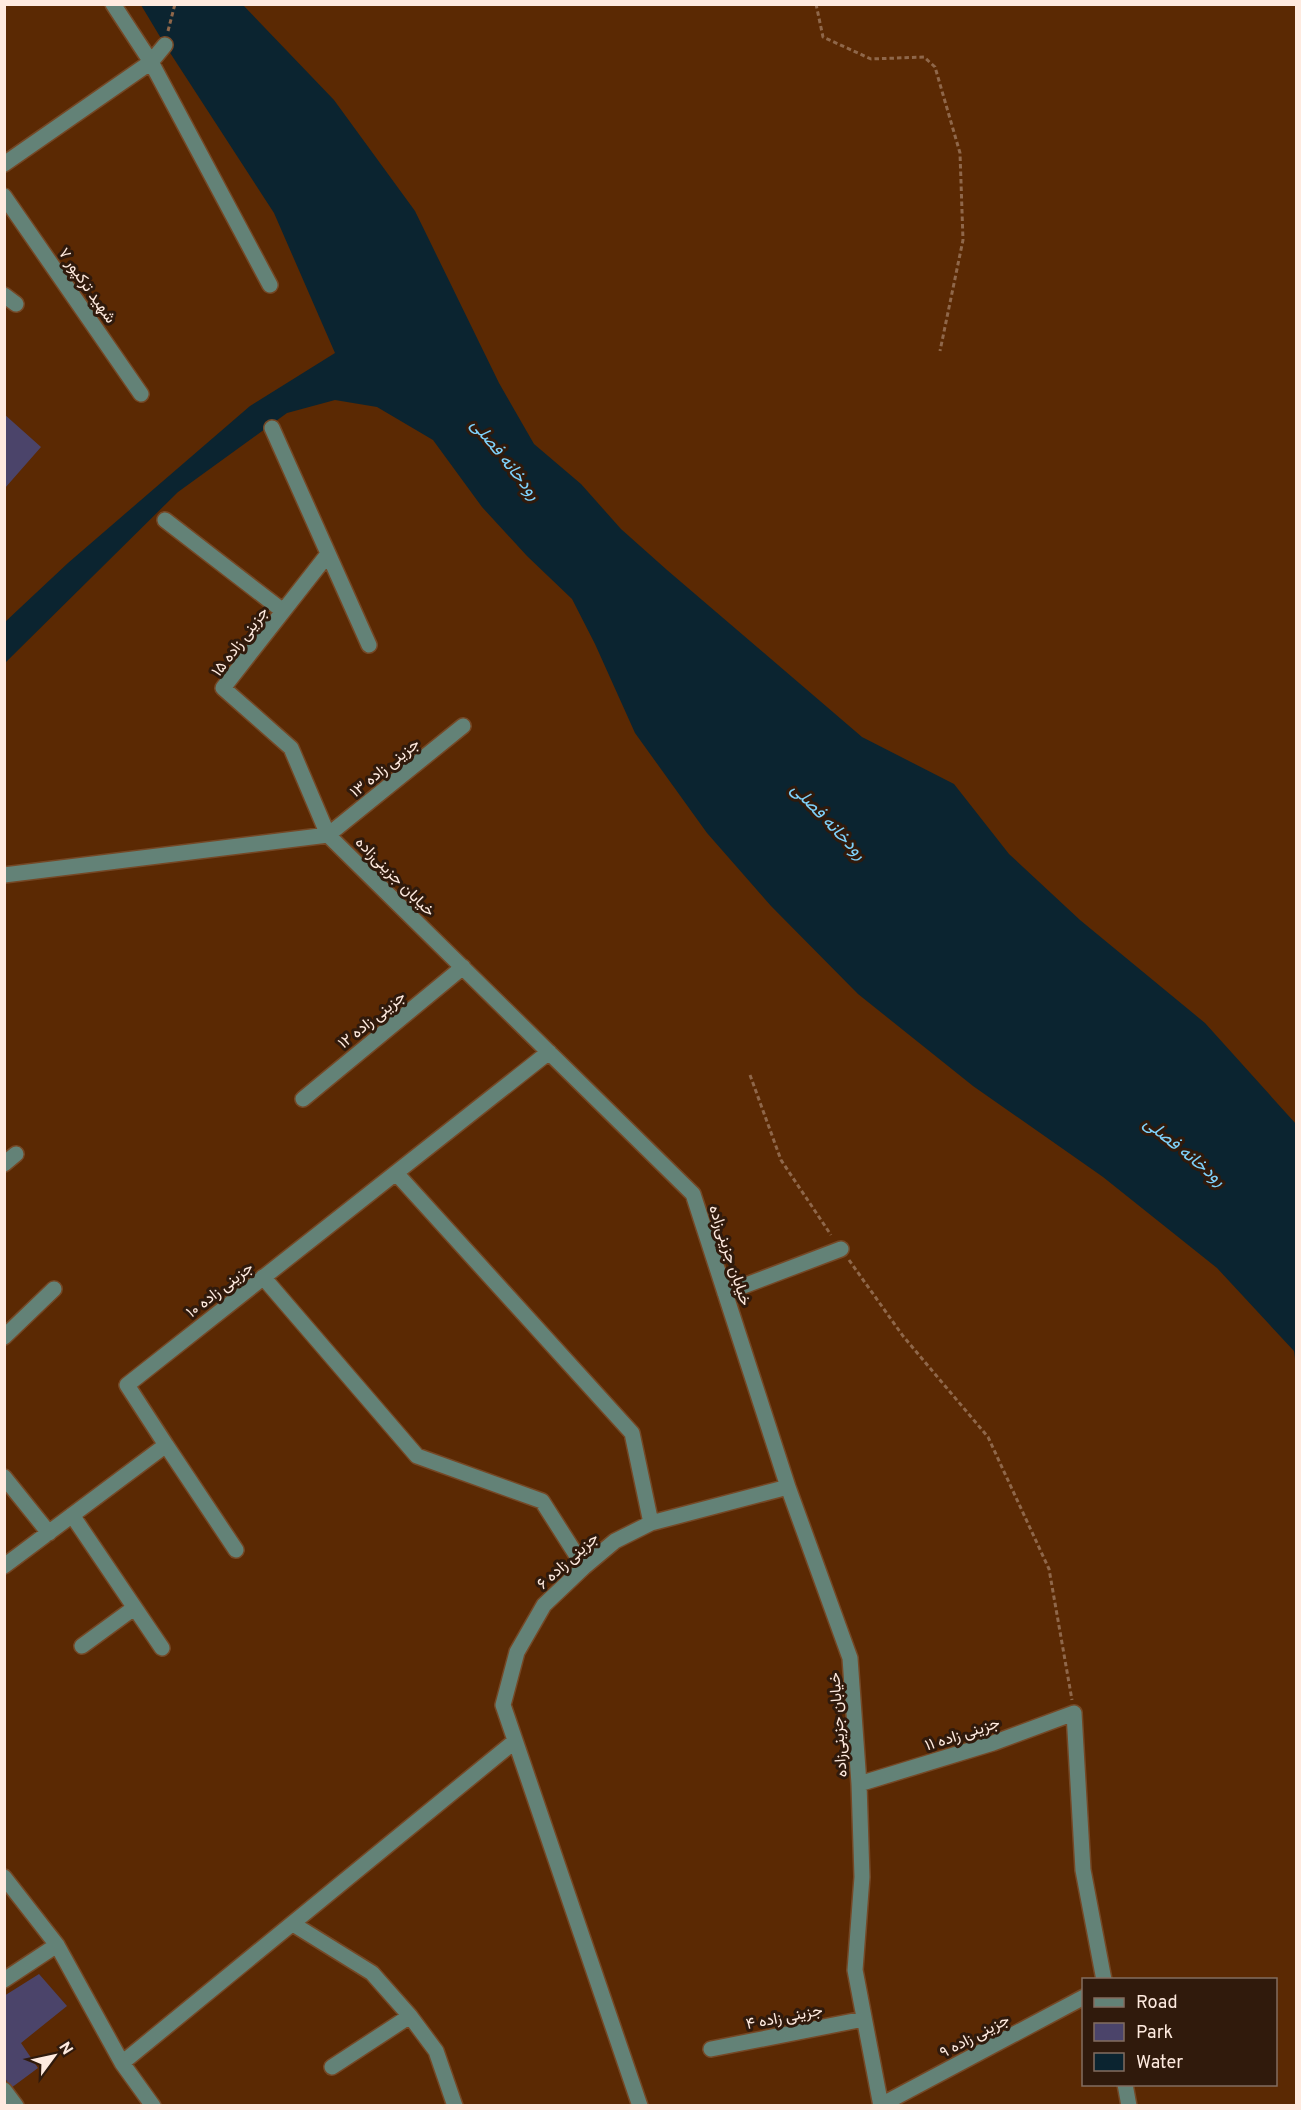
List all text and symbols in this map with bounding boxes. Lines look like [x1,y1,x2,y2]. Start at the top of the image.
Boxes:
street label: شهید ترکپور ۷ [53,244,120,328]
water label: رودخانه فصلی [465,414,545,506]
street label: جزینی زاده ۱۵ [208,603,274,681]
street label: جزینی زاده ۱۳ [347,734,424,803]
water label: رودخانه فصلی [785,778,871,866]
street label: خیابان جزینی‌زاده [350,833,439,922]
street label: جزینی زاده ۱۲ [334,987,410,1054]
water label: رودخانه فصلی [1138,1112,1230,1192]
street label: خیابان جزینی‌زاده [703,1203,755,1309]
street label: جزینی زاده ۱۰ [183,1258,258,1323]
street label: جزینی زاده ۶ [533,1528,604,1594]
street label: خیابان جزینی‌زاده [825,1671,853,1778]
street label: جزینی زاده ۱۱ [923,1713,1003,1756]
legend [1082,1978,1277,2086]
text: Road [1136,1992,1178,2015]
street label: جزینی زاده ۴ [744,2001,825,2035]
street label: جزینی زاده ۹ [937,2010,1013,2063]
text: Park [1136,2022,1173,2045]
north arrow [24,2026,84,2086]
text: N [53,2039,76,2059]
text: Water [1136,2052,1183,2075]

